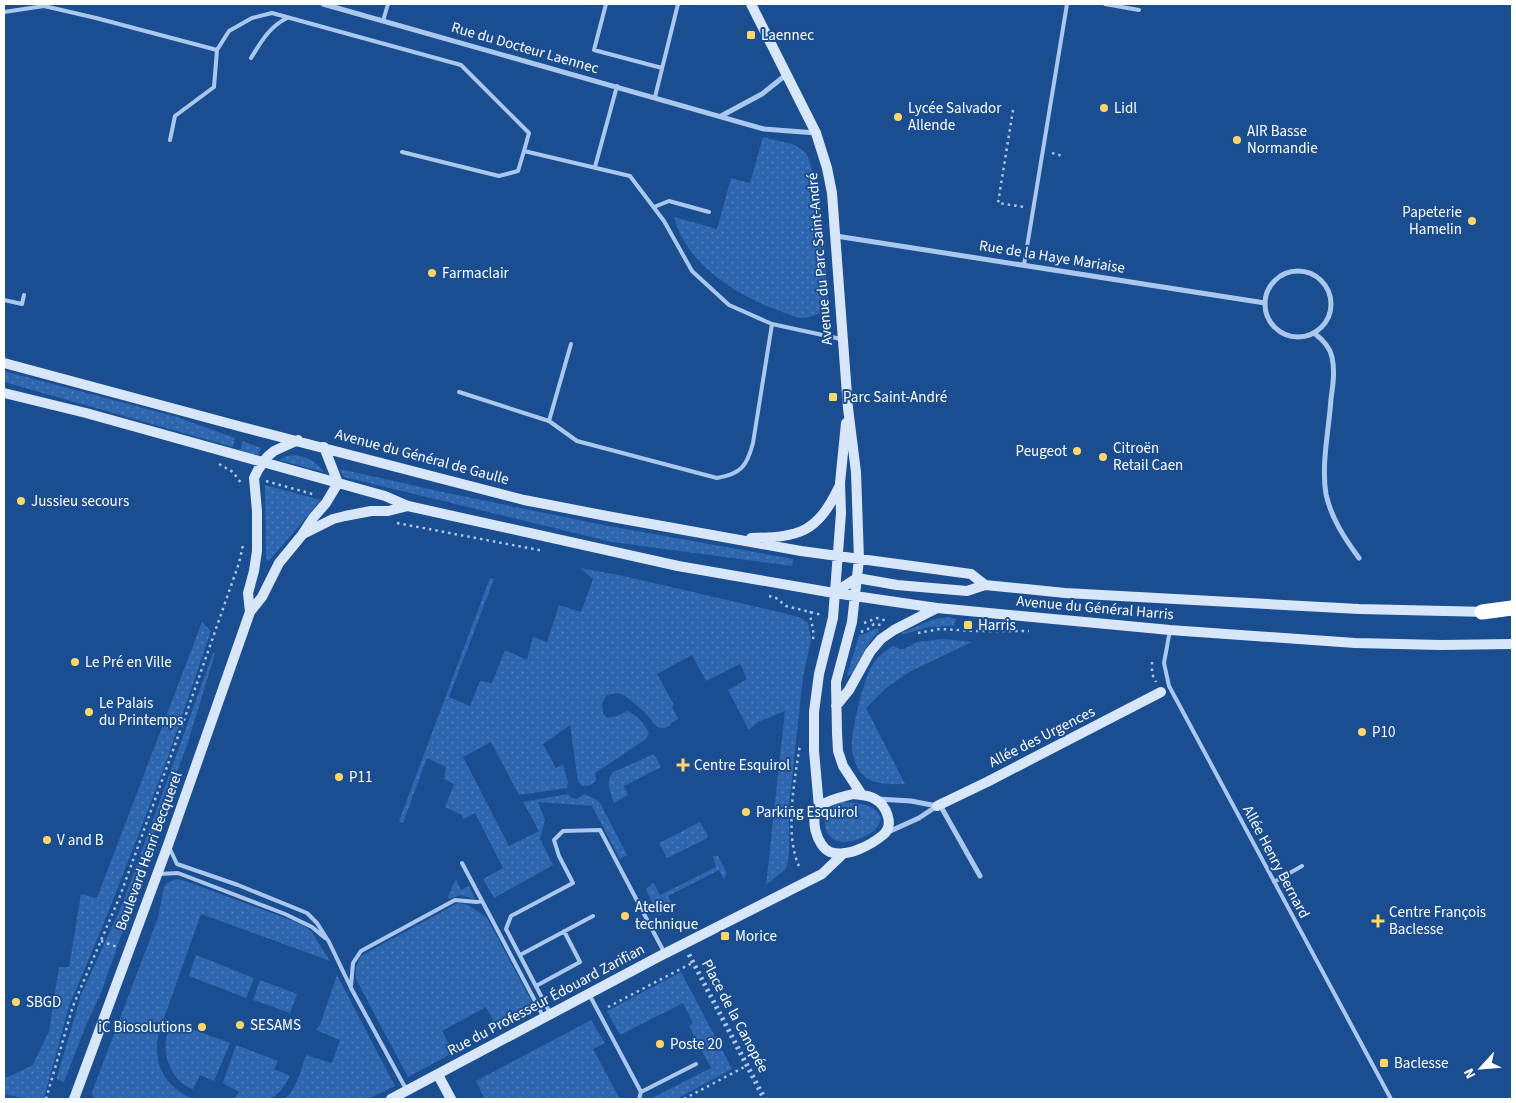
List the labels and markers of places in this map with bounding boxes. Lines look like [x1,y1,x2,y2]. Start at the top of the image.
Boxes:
place label: Laennec [761,25,814,46]
marker: Laennec [745,29,757,41]
place label: Lycée Salvador Allende [908,98,1002,136]
place label: Lidl [1114,98,1137,119]
marker: Lidl [1098,102,1110,114]
marker: Lycée Salvador Allende [892,111,904,123]
place label: AIR Basse Normandie [1247,121,1318,159]
marker: AIR Basse Normandie [1231,134,1243,146]
place label: Papeterie Hamelin [1402,202,1462,240]
marker: Papeterie Hamelin [1466,215,1478,227]
place label: Farmaclair [442,263,510,284]
marker: Farmaclair [426,267,438,279]
place label: Parc Saint-André [843,387,947,408]
marker: Parc Saint-André [827,391,839,403]
place label: Citroën Retail Caen [1113,438,1183,476]
place label: Peugeot [1016,441,1067,462]
marker: Peugeot [1071,445,1083,457]
marker: Citroën Retail Caen [1097,451,1109,463]
place label: Jussieu secours [31,491,129,512]
marker: Jussieu secours [15,495,27,507]
place label: Harris [978,615,1016,636]
marker: Harris [962,619,974,631]
place label: Le Pré en Ville [85,652,172,673]
marker: Le Pré en Ville [69,656,81,668]
place label: Le Palais du Printemps [99,693,183,731]
marker: Le Palais du Printemps [83,706,95,718]
place label: P10 [1372,722,1395,743]
marker: P10 [1356,726,1368,738]
place label: Centre Esquirol [694,755,790,776]
marker: Centre Esquirol [676,758,690,772]
place label: P11 [349,767,372,788]
marker: P11 [333,771,345,783]
place label: Parking Esquirol [756,802,858,823]
marker: Parking Esquirol [740,806,752,818]
place label: V and B [57,830,104,851]
marker: V and B [41,834,53,846]
place label: Atelier technique [635,897,698,935]
place label: Centre François Baclesse [1389,902,1486,940]
marker: Atelier technique [619,910,631,922]
marker: Centre François Baclesse [1371,914,1385,928]
place label: Morice [735,926,777,947]
marker: Morice [719,930,731,942]
place label: SBGD [26,992,61,1013]
marker: SBGD [10,996,22,1008]
place label: SESAMS [250,1015,301,1036]
place label: iC Biosolutions [98,1017,192,1038]
marker: SESAMS [234,1019,246,1031]
marker: iC Biosolutions [196,1021,208,1033]
place label: Poste 20 [670,1034,722,1055]
marker: Poste 20 [654,1038,666,1050]
place label: Baclesse [1394,1053,1449,1074]
marker: Baclesse [1378,1057,1390,1069]

